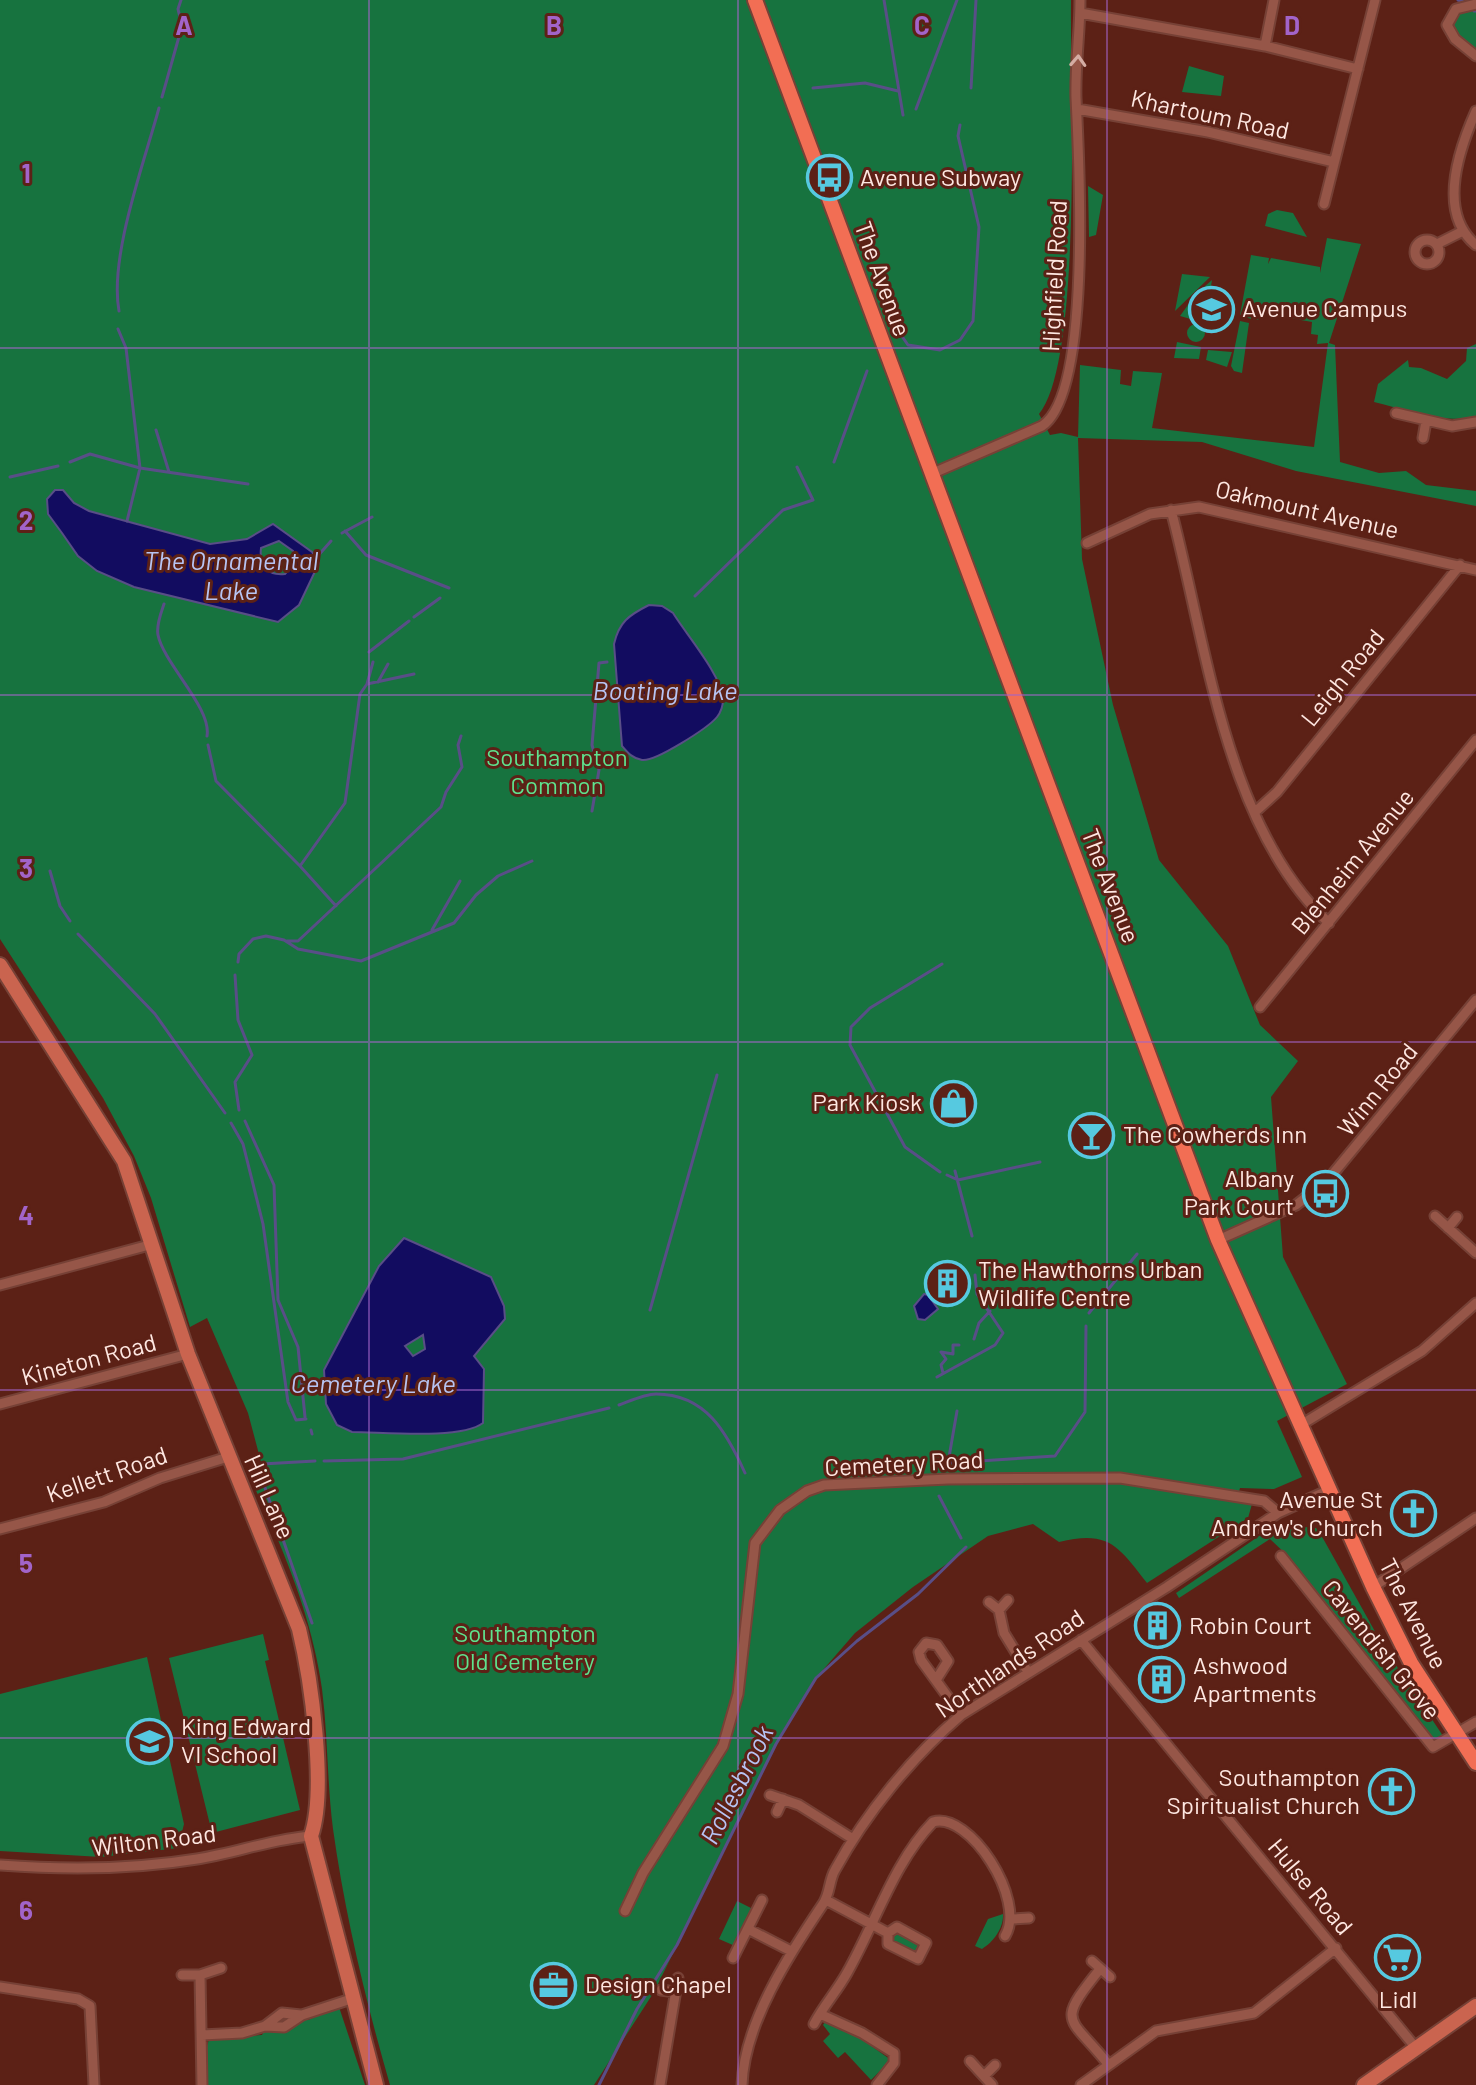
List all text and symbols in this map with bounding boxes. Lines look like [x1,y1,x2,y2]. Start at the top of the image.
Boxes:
text: A [175,9,193,40]
text: B [546,9,562,40]
text: C [914,9,930,40]
text: D [1284,9,1300,40]
one-way arrow [1069,54,1086,67]
street label: Khartoum Road [1129,83,1292,144]
bus stop icon: Avenue Subway [805,154,853,202]
text: 1 [21,157,31,188]
place label: Avenue Subway [860,162,1021,191]
street label: Highfield Road [1035,199,1072,352]
street label: The Avenue [849,217,918,340]
school or university icon: Avenue Campus [1187,285,1235,333]
place label: Avenue Campus [1242,293,1407,322]
street label: Oakmount Avenue [1213,473,1402,544]
text: 2 [19,504,33,535]
water label: The Ornamental Lake [144,544,319,605]
street label: Leigh Road [1294,623,1390,731]
water label: Boating Lake [593,674,737,705]
park label: Southampton Common [486,742,628,799]
street label: Blenheim Avenue [1284,782,1419,940]
street label: The Avenue [1076,824,1146,947]
text: 3 [19,852,33,883]
street label: Winn Road [1331,1037,1423,1141]
shop icon: Park Kiosk [929,1079,977,1127]
place label: Park Kiosk [813,1087,922,1116]
bar icon: The Cowherds Inn [1068,1111,1116,1159]
place label: The Cowherds Inn [1123,1119,1307,1148]
place label: Albany Park Court [1184,1163,1294,1220]
bus stop icon: Albany Park Court [1301,1169,1349,1217]
text: 4 [18,1199,34,1230]
place label: The Hawthorns Urban Wildlife Centre [978,1254,1202,1311]
building icon: The Hawthorns Urban Wildlife Centre [923,1260,971,1308]
street label: Kineton Road [18,1327,159,1390]
water label: Cemetery Lake [290,1367,456,1398]
street label: Kellett Road [42,1439,171,1508]
street label: Cemetery Road [824,1444,984,1481]
street label: Hill Lane [239,1450,302,1543]
place label: Avenue St Andrew's Church [1211,1484,1383,1541]
church icon: Avenue St Andrew's Church [1390,1490,1438,1538]
text: 5 [19,1547,33,1578]
street label: The Avenue [1374,1553,1455,1673]
street label: Cavendish Grove [1317,1573,1447,1725]
street label: Northlands Road [929,1602,1089,1723]
building icon: Robin Court [1134,1602,1182,1650]
place label: Robin Court [1189,1610,1312,1639]
park label: Southampton Old Cemetery [454,1618,596,1675]
place label: Ashwood Apartments [1193,1650,1317,1707]
building icon: Ashwood Apartments [1138,1656,1186,1704]
place label: King Edward VI School [181,1711,311,1768]
school or university icon: King Edward VI School [126,1717,174,1765]
water label: Rollesbrook [693,1719,779,1849]
place label: Southampton Spiritualist Church [1167,1762,1360,1819]
church icon: Southampton Spiritualist Church [1367,1768,1415,1816]
street label: Wilton Road [90,1818,218,1862]
street label: Hulse Road [1263,1832,1360,1940]
text: 6 [19,1894,33,1925]
supermarket icon: Lidl [1374,1934,1422,1982]
office icon: Design Chapel [530,1961,578,2009]
place label: Design Chapel [585,1969,732,1998]
place label: Lidl [1379,1984,1417,2013]

